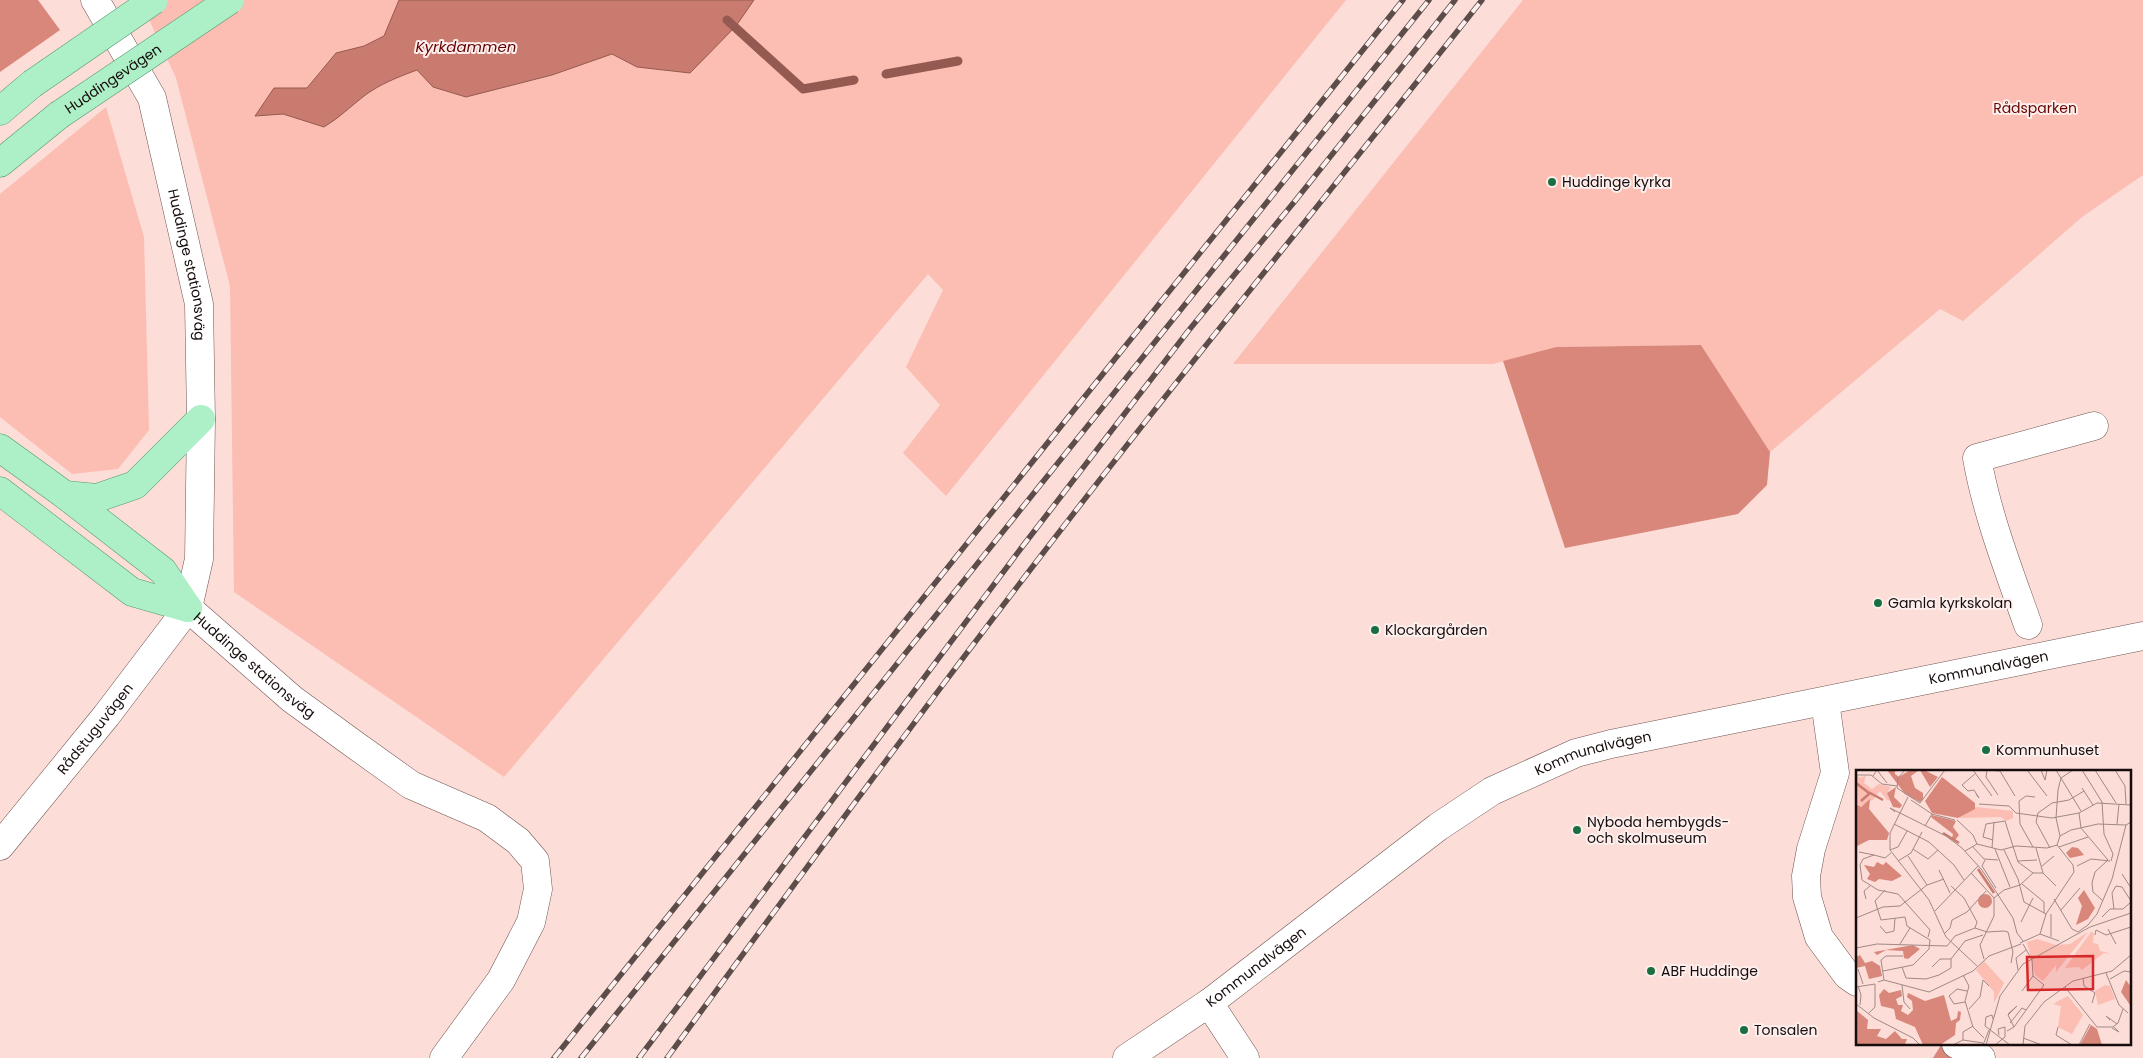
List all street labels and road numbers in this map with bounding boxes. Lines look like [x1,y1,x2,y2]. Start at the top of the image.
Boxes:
street label: Huddingevägen [61,39,165,118]
street label: Huddinge stationsväg [163,187,210,341]
street label: Huddinge stationsväg [189,607,319,723]
street label: Kommunalvägen [1927,645,2050,689]
street label: Rådstuguvägen [52,679,138,779]
street label: Kommunalvägen [1531,726,1653,780]
street label: Kommunalvägen [1202,922,1310,1012]

